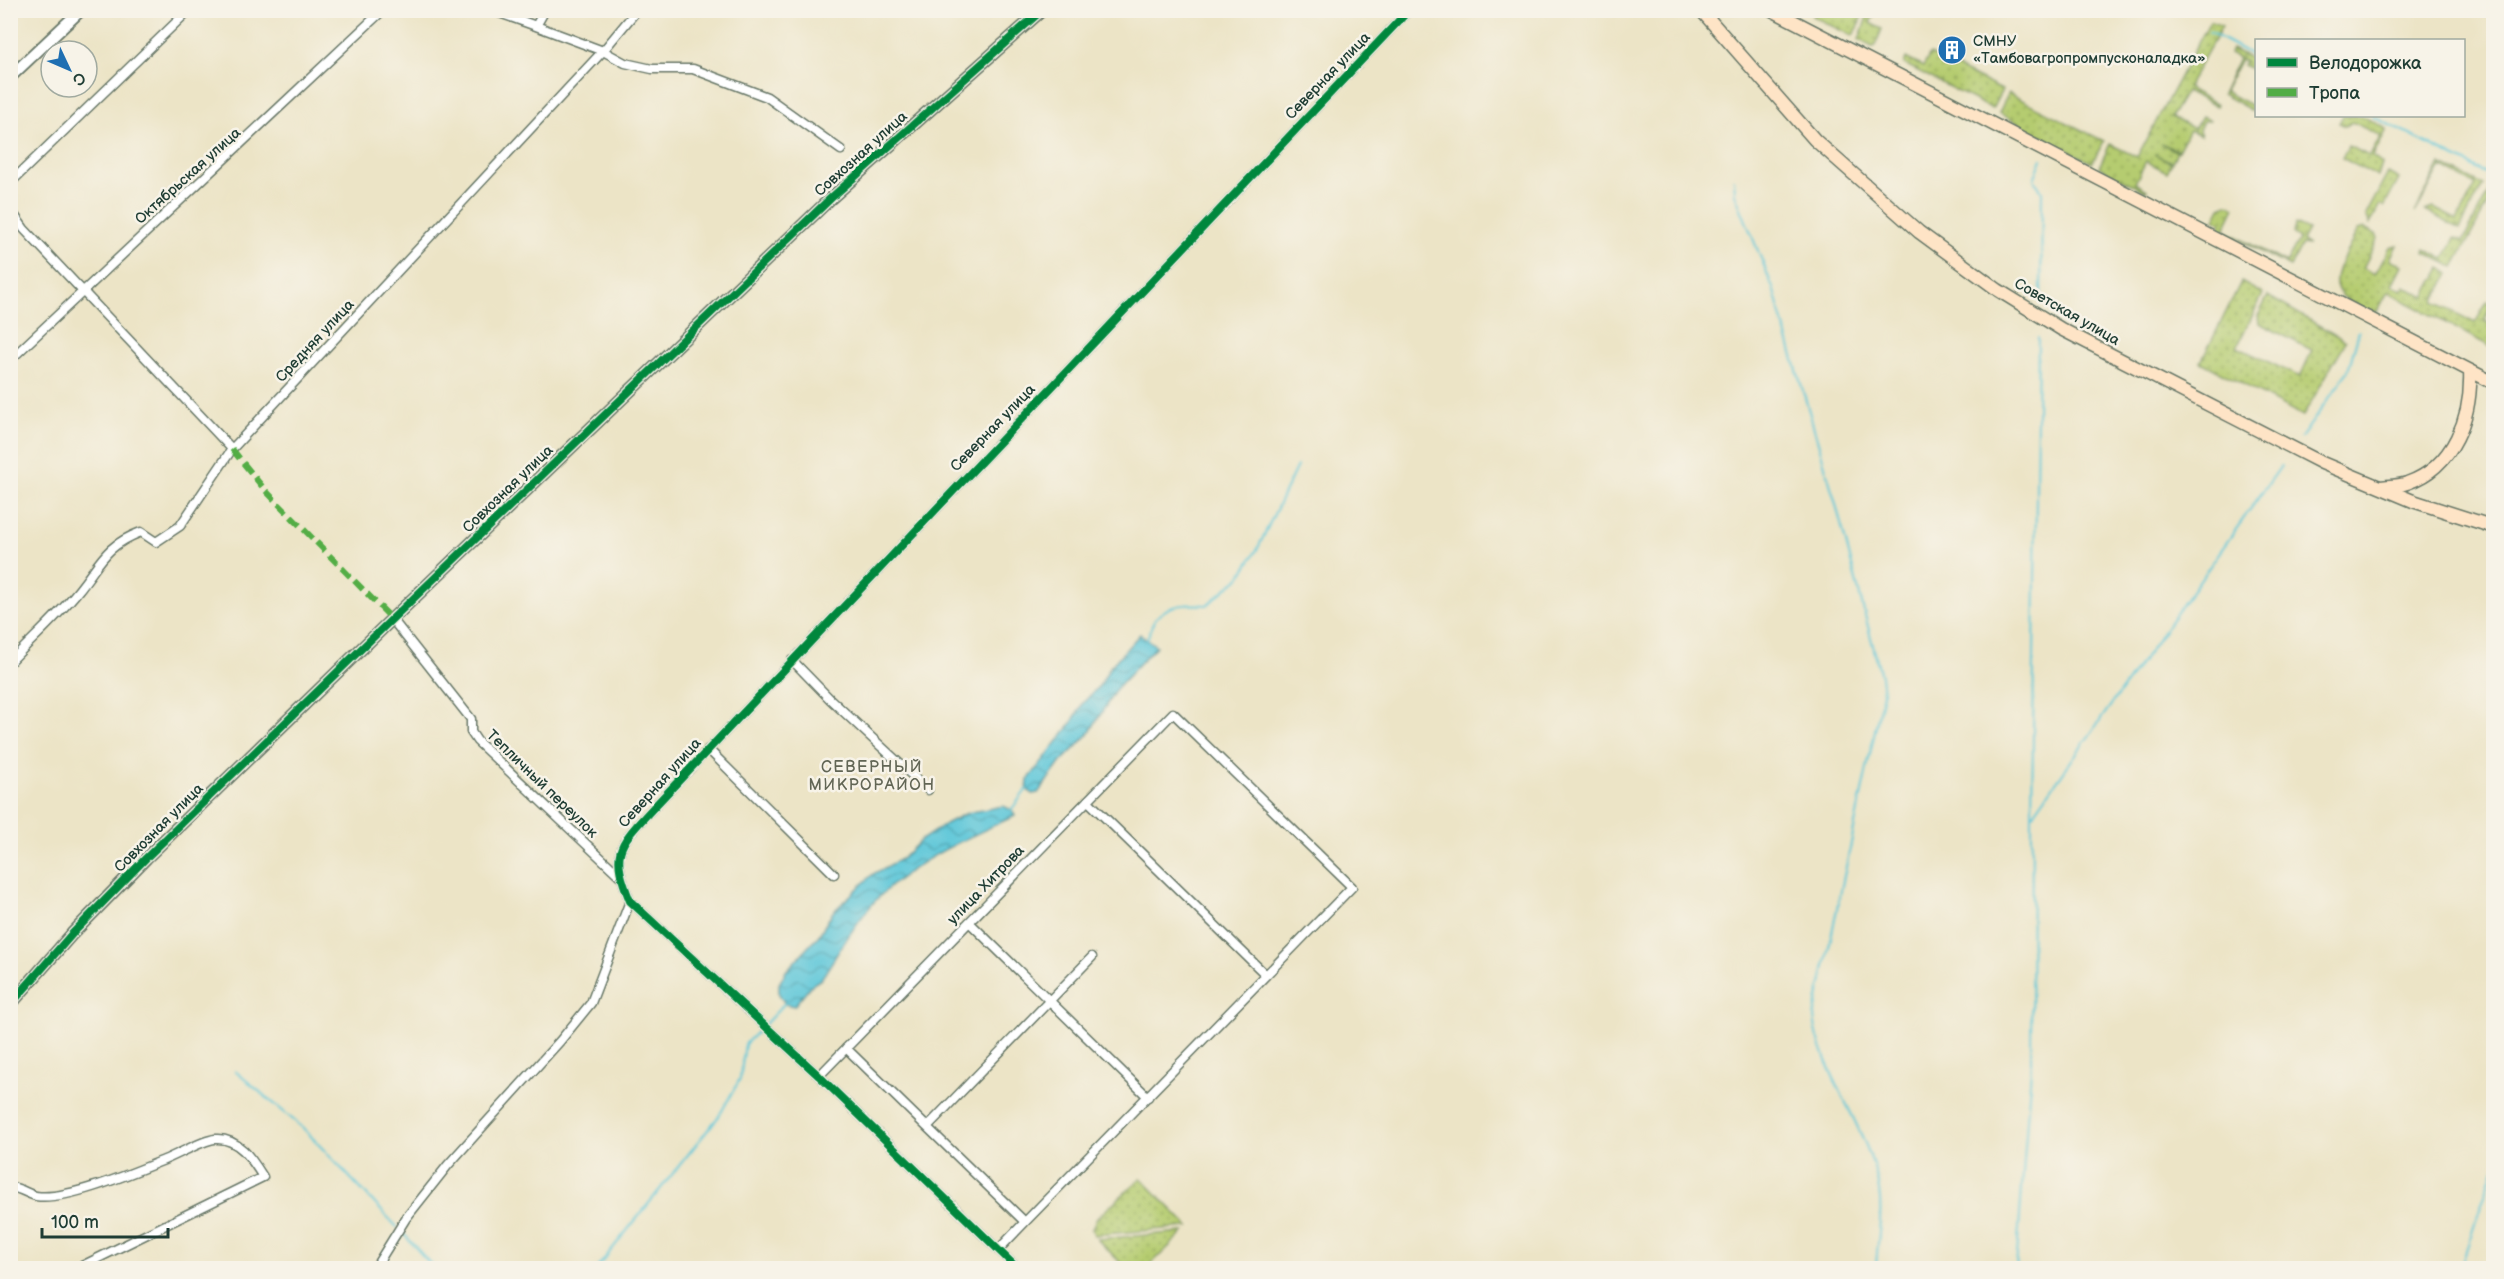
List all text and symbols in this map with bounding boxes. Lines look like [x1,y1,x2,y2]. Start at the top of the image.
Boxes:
street label: Северная улица [1281,28,1375,124]
place label: СМНУ «Тамбовагропромпусконаладка» [1973,32,2206,68]
building icon: СМНУ «Тамбовагропромпусконаладка» [1936,34,1968,66]
north arrow [39,39,99,99]
legend [2255,39,2465,117]
text: Велодорожка [2309,53,2422,74]
text: С [68,68,89,89]
text: Тропа [2309,83,2360,104]
street label: Совхозная улица [811,107,912,201]
street label: Октябрьская улица [131,123,245,229]
street label: Советская улица [2011,274,2123,350]
street label: Средняя улица [272,295,358,387]
street label: Северная улица [946,380,1040,476]
street label: Совхозная улица [459,441,557,537]
street label: Тепличный переулок [482,726,602,842]
street label: Северная улица [615,734,705,832]
district label: СЕВЕРНЫЙ МИКРОРАЙОН [808,758,936,795]
street label: Совхозная улица [110,779,208,877]
street label: улица Хитрова [943,841,1029,929]
scale bar [42,1201,168,1239]
text: 100 m [51,1212,99,1233]

